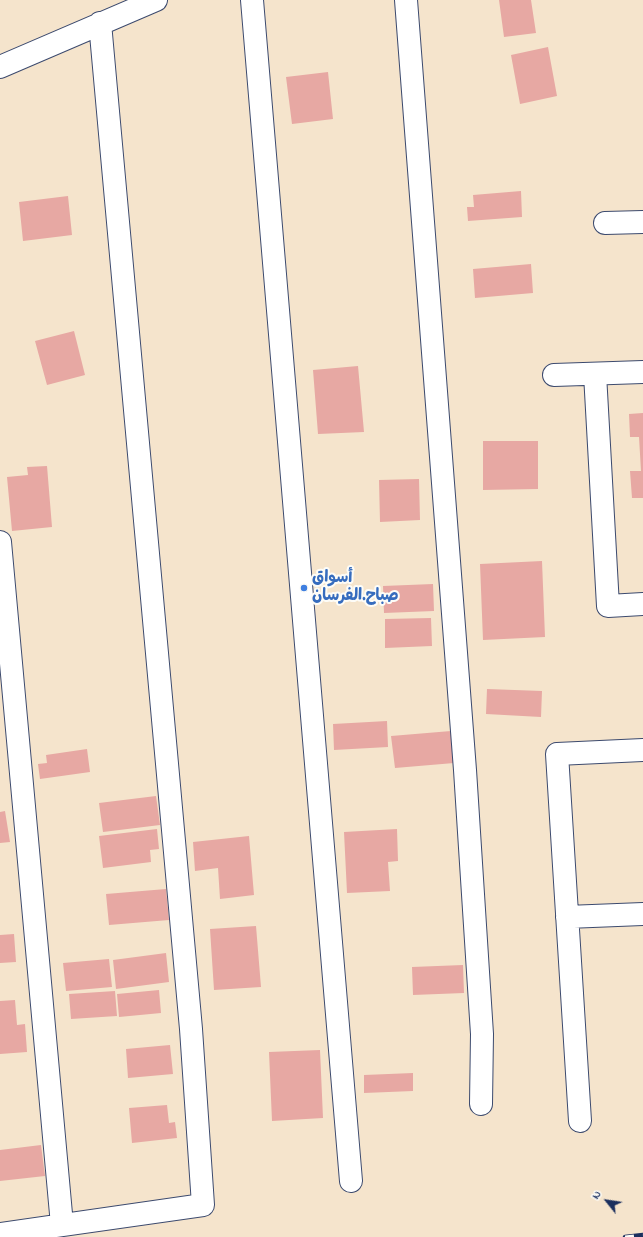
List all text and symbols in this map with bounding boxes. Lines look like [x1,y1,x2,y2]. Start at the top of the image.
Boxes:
place label: أسواق صباح.الفرسان [312,569,399,607]
marker: أسواق صباح.الفرسان [299,583,309,593]
north arrow [587,1181,627,1221]
text: N [588,1188,605,1202]

